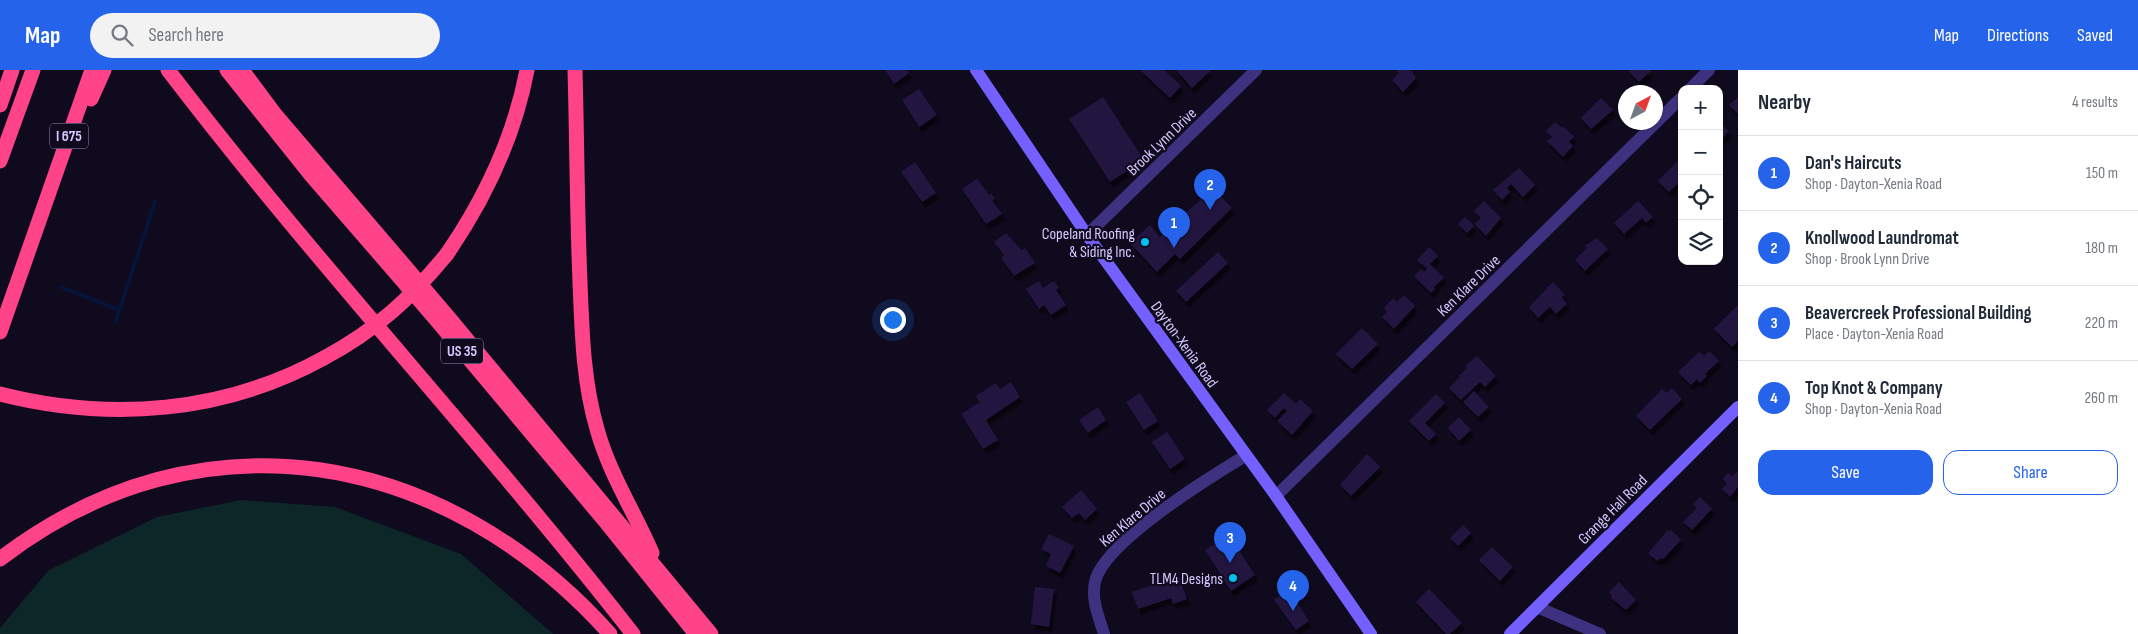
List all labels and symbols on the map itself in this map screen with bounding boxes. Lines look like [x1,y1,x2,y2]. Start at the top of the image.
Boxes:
north arrow [1618,85,1663,130]
street label: Brook Lynn Drive [1123,104,1201,180]
road number: I 675 [50,124,88,148]
pin: 2 [1194,169,1226,210]
pin: 1 [1158,207,1190,248]
place label: Copeland Roofing & Siding Inc. [1042,225,1135,262]
marker: Copeland Roofing & Siding Inc. [1139,236,1151,248]
street label: Ken Klare Drive [1434,251,1505,321]
street label: Dayton-Xenia Road [1146,298,1221,392]
your location [880,307,906,333]
road number: US 35 [441,338,483,364]
street label: Grange Hall Road [1574,471,1652,549]
street label: Ken Klare Drive [1096,485,1170,551]
pin: 3 [1214,522,1246,563]
place label: TLM4 Designs [1150,570,1223,589]
pin: 4 [1277,570,1309,611]
marker: TLM4 Designs [1227,572,1239,584]

